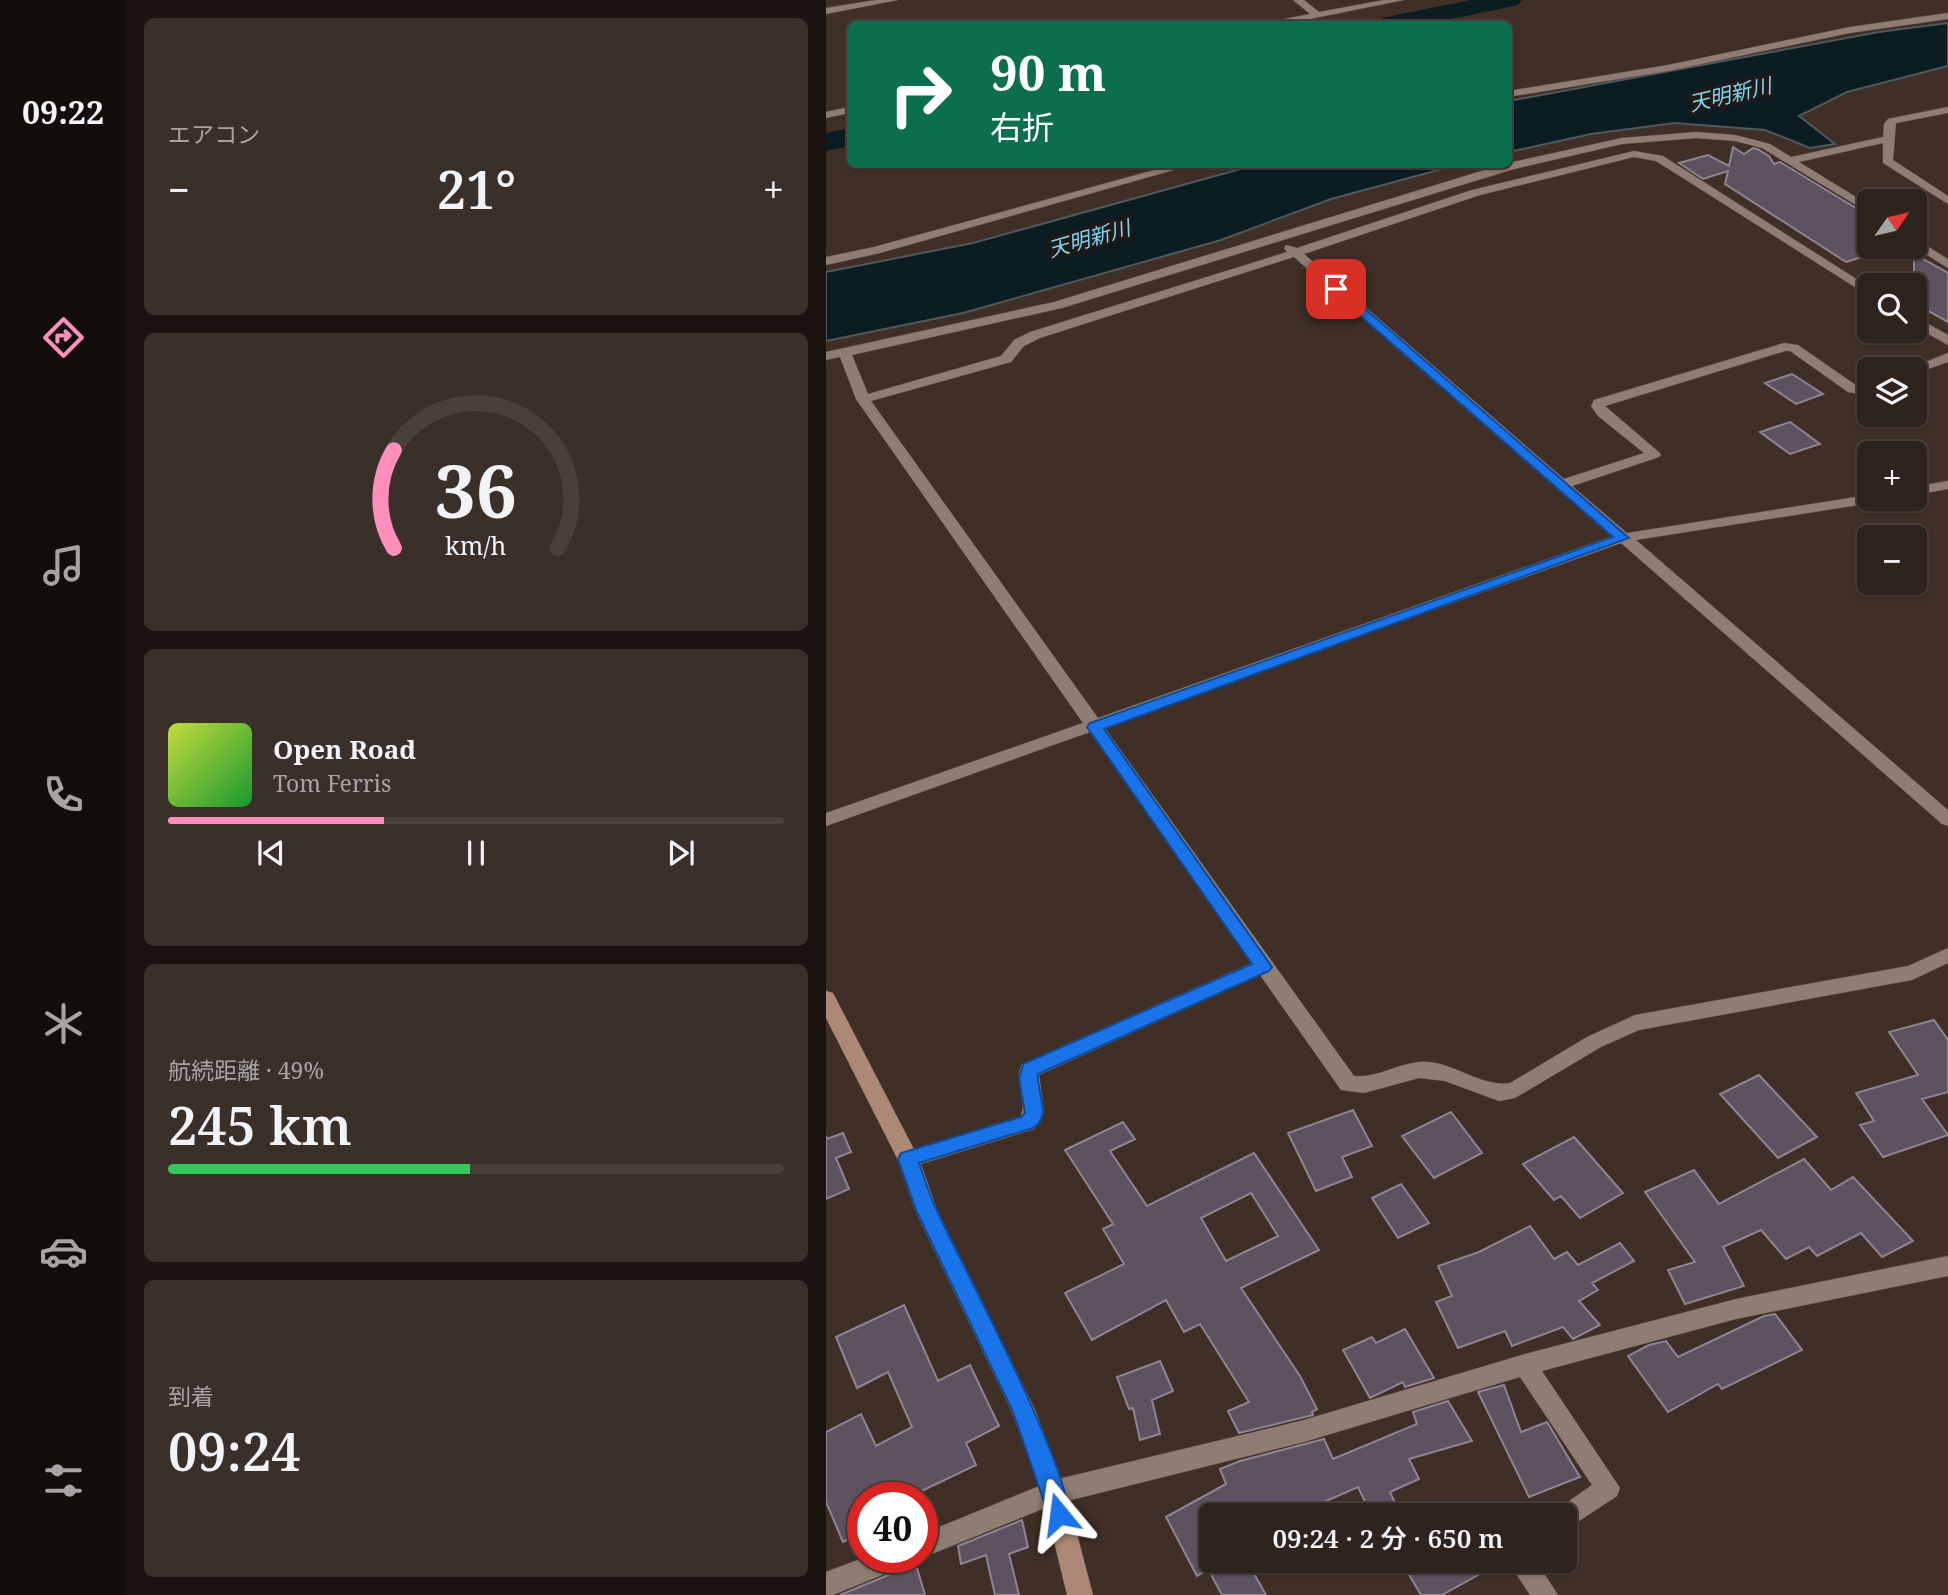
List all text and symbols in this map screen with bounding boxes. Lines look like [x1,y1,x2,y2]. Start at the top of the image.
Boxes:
text: 90 m [990,39,1106,105]
icon: right [875,49,966,140]
water label: 天明新川 [1686,70,1776,117]
text: 09:22 [22,90,104,133]
text: 右折 [990,105,1054,148]
text: エアコン [168,118,260,150]
text: 21° [437,153,516,224]
text: − [168,163,190,215]
text: + [763,163,784,215]
north arrow [1857,189,1927,259]
map controls [1857,189,1927,595]
water label: 天明新川 [1045,212,1135,263]
pin [1306,259,1366,319]
icon: arrive [1317,270,1355,308]
button: search [1857,273,1927,343]
icon: directions [39,313,88,362]
button: layers [1857,357,1927,427]
text: 36 [435,441,517,540]
button: + [1857,441,1927,511]
button: − [1857,525,1927,595]
text: km/h [445,528,507,562]
icon: music [39,541,88,590]
text: Open Road [273,731,416,767]
text: Tom Ferris [273,767,391,799]
icon: phone [39,770,88,819]
icon: previous [252,834,290,872]
icon: pause [457,834,495,872]
icon: next [662,834,700,872]
icon: climate [39,999,88,1048]
text: 航続距離 · 49% [168,1054,324,1086]
text: 245 km [168,1089,352,1160]
icon: car [39,1227,88,1276]
text: 到着 [168,1380,214,1412]
text: 09:24 [168,1415,301,1486]
icon: filters [39,1456,88,1505]
position arrow [1022,1477,1096,1551]
speed limit sign: 40 [847,1482,938,1573]
text: 09:24 · 2 分 · 650 m [1272,1520,1504,1556]

